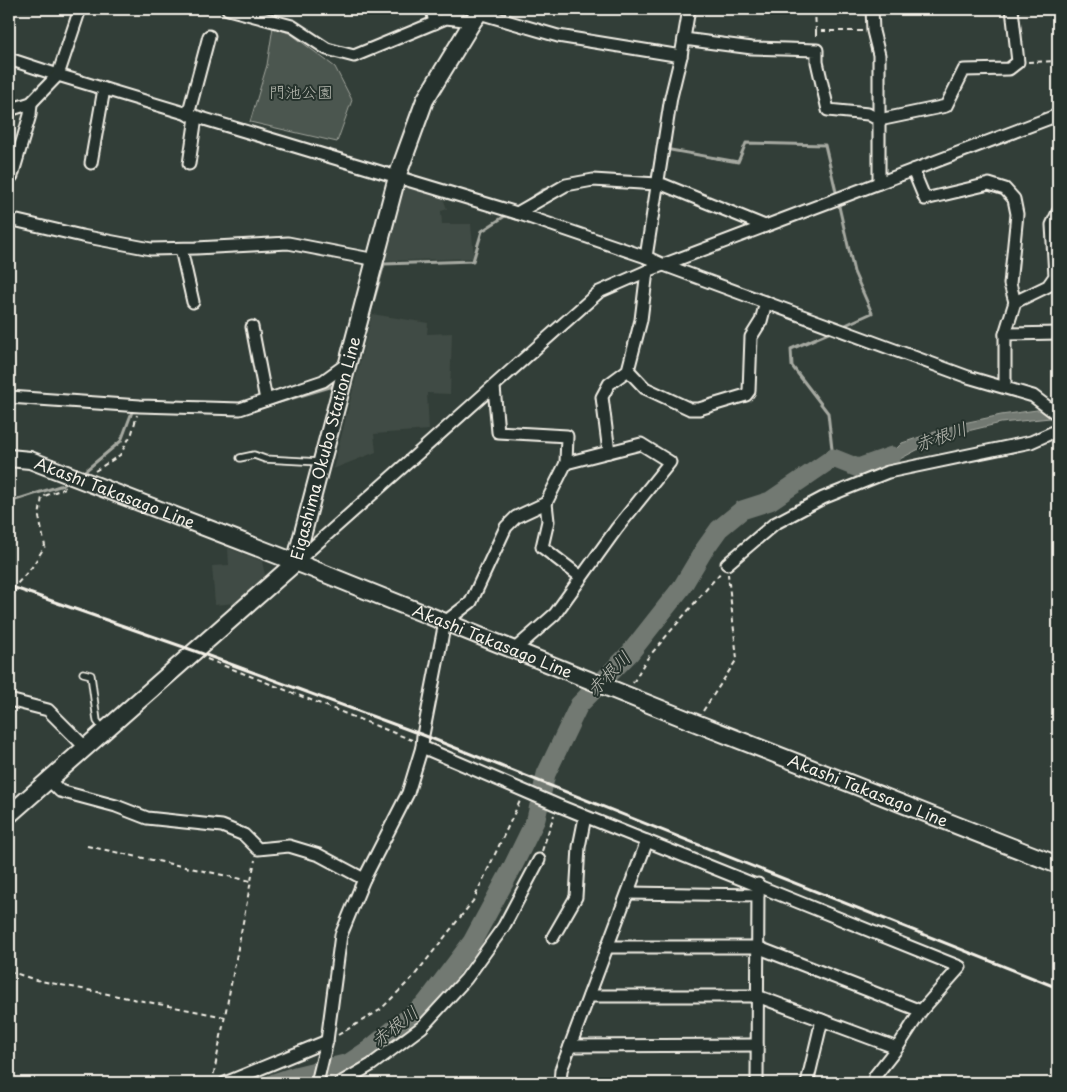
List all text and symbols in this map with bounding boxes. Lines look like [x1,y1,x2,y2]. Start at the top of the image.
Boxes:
park label: 門池公園 [269,79,333,103]
street label: Eigashima Okubo Station Line [283,333,365,562]
water label: 赤根川 [911,414,970,457]
street label: Akashi Takasago Line [31,450,199,534]
street label: Akashi Takasago Line [409,597,577,683]
water label: 赤根川 [579,644,636,702]
street label: Akashi Takasago Line [785,747,952,832]
water label: 赤根川 [364,999,424,1053]

